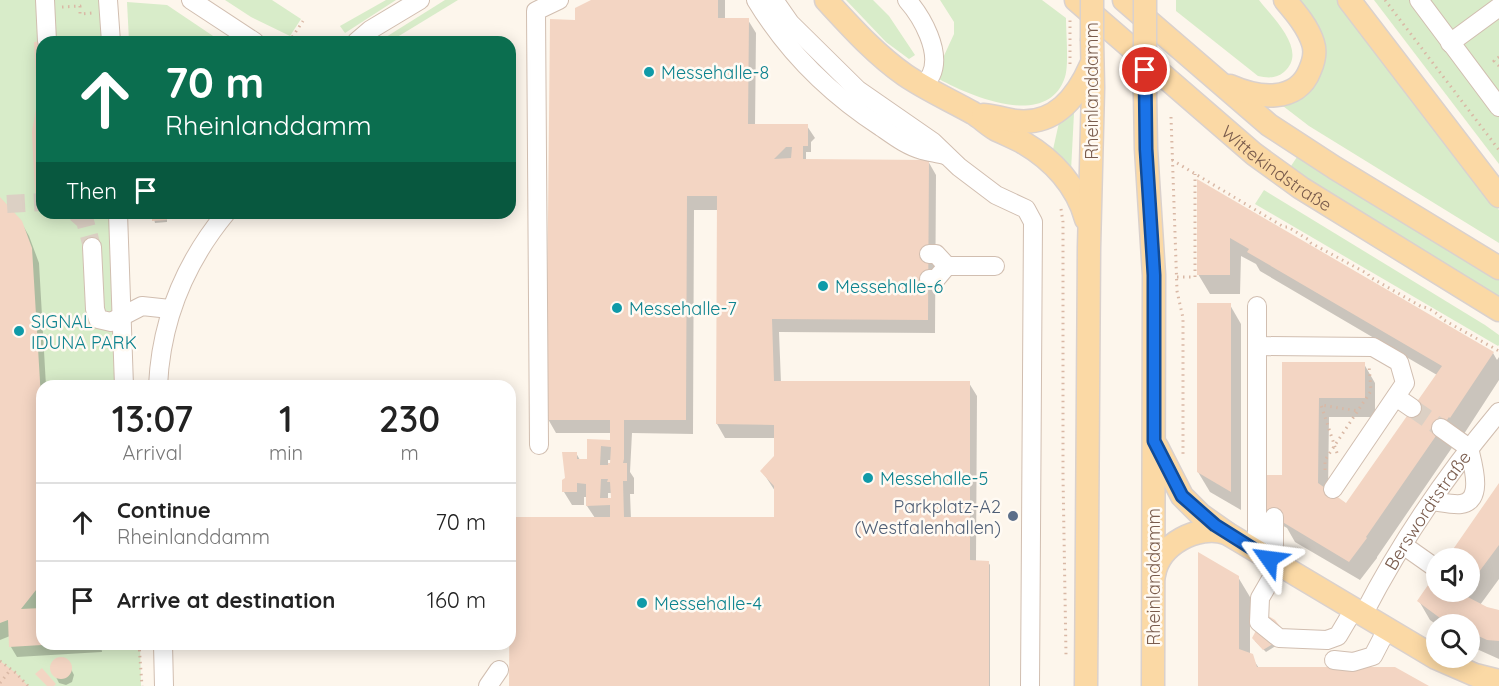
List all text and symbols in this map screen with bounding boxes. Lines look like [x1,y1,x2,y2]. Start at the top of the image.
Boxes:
street label: Rheinlanddamm [1080,22,1103,160]
pin [1119,44,1170,95]
icon: arrive [1128,53,1161,86]
text: 70 m [165,56,264,109]
icon: ahead [66,60,144,138]
place label: Messehalle-8 [661,61,769,84]
marker: Messehalle-8 [642,65,656,79]
text: Rheinlanddamm [165,108,372,142]
street label: Wittekindstraße [1217,120,1336,216]
icon: arrive [129,174,162,207]
text: Then [66,177,117,205]
place label: Messehalle-6 [835,275,944,298]
marker: Messehalle-6 [816,279,830,293]
place label: Messehalle-7 [629,297,737,320]
marker: Messehalle-7 [610,301,624,315]
place label: SIGNAL IDUNA PARK [31,310,137,354]
marker: SIGNAL IDUNA PARK [12,324,26,338]
text: 13:07 [112,396,193,441]
text: 1 [279,396,293,441]
text: 230 [379,396,440,441]
text: Arrival [123,440,182,465]
text: min [269,440,303,465]
text: m [400,440,419,465]
street label: Berswordtstraße [1379,446,1475,574]
place label: Messehalle-5 [880,467,988,490]
marker: Messehalle-5 [861,471,875,485]
place label: Parkplatz-A2 (Westfalenhallen) [854,495,1001,539]
text: Continue [117,496,211,524]
icon: ahead [66,506,99,539]
text: 70 m [436,508,486,536]
street label: Rheinlanddamm [1142,508,1165,646]
marker: Parkplatz-A2 (Westfalenhallen) [1006,509,1020,523]
text: Rheinlanddamm [117,524,270,549]
position arrow [1237,527,1301,591]
map controls [1426,548,1480,668]
button: sound [1426,548,1480,602]
icon: arrive [66,584,99,617]
text: Arrive at destination [117,586,335,614]
text: 160 m [427,586,486,614]
place label: Messehalle-4 [654,592,762,615]
marker: Messehalle-4 [635,596,649,610]
button: search [1426,614,1480,668]

